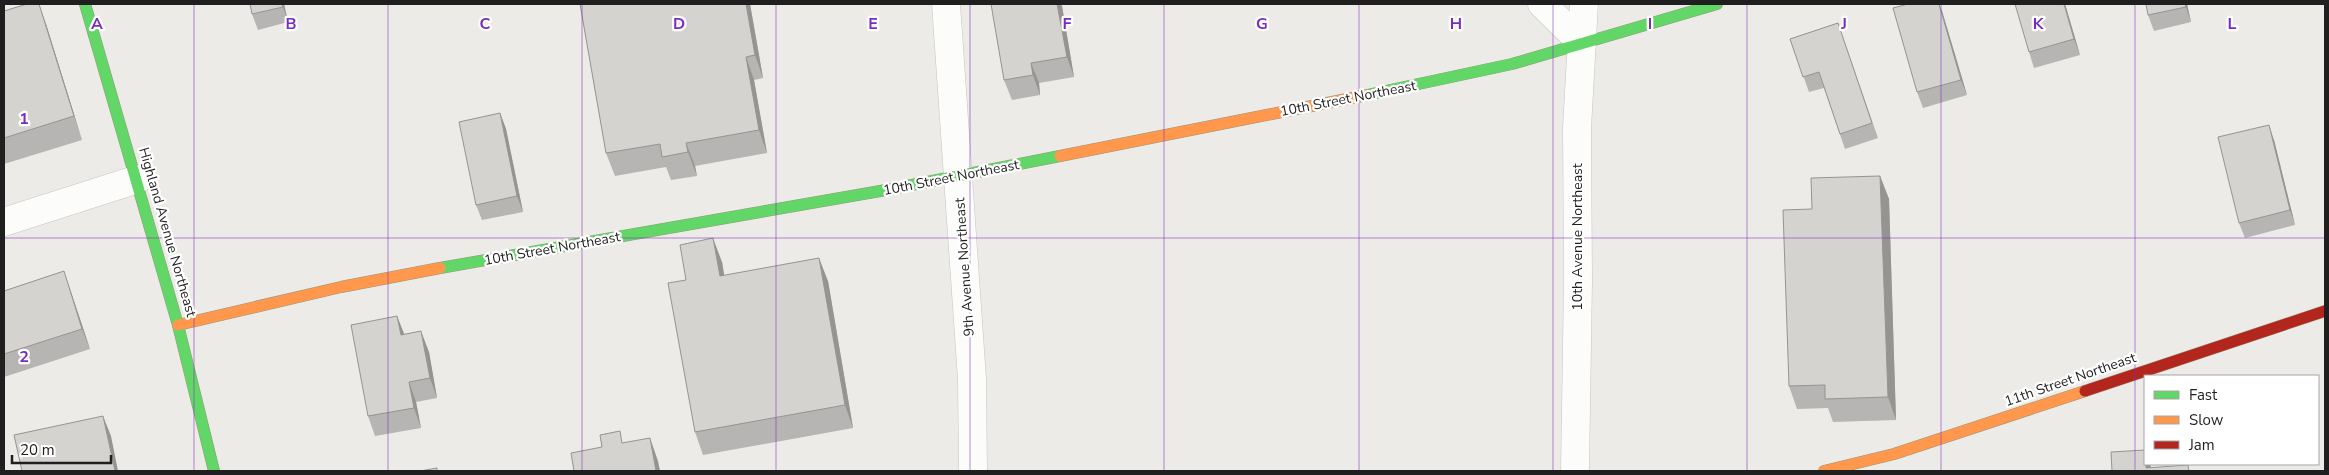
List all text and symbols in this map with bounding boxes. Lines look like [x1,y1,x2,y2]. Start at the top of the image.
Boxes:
text: A [91,13,103,35]
text: B [285,13,297,35]
text: C [480,13,491,35]
text: D [673,13,685,35]
text: E [868,13,878,35]
text: F [1063,13,1072,35]
text: G [1256,13,1268,35]
text: H [1450,13,1462,35]
text: I [1648,13,1652,35]
text: J [1840,13,1847,35]
text: K [2033,13,2045,35]
text: L [2228,13,2237,35]
street label: 10th Street Northeast [1279,76,1418,121]
text: 1 [19,108,29,130]
street label: Highland Avenue Northeast [134,145,201,319]
street label: 10th Street Northeast [882,155,1021,200]
street label: 10th Avenue Northeast [1568,163,1587,311]
street label: 9th Avenue Northeast [950,197,979,337]
street label: 10th Street Northeast [483,227,622,270]
text: 2 [19,346,29,368]
street label: 11th Street Northeast [2002,348,2139,411]
legend [2144,375,2319,465]
text: Fast [2189,385,2218,405]
text: Slow [2189,410,2224,430]
scale bar [12,432,111,464]
text: Jam [2188,435,2215,455]
text: 20 m [20,440,55,460]

